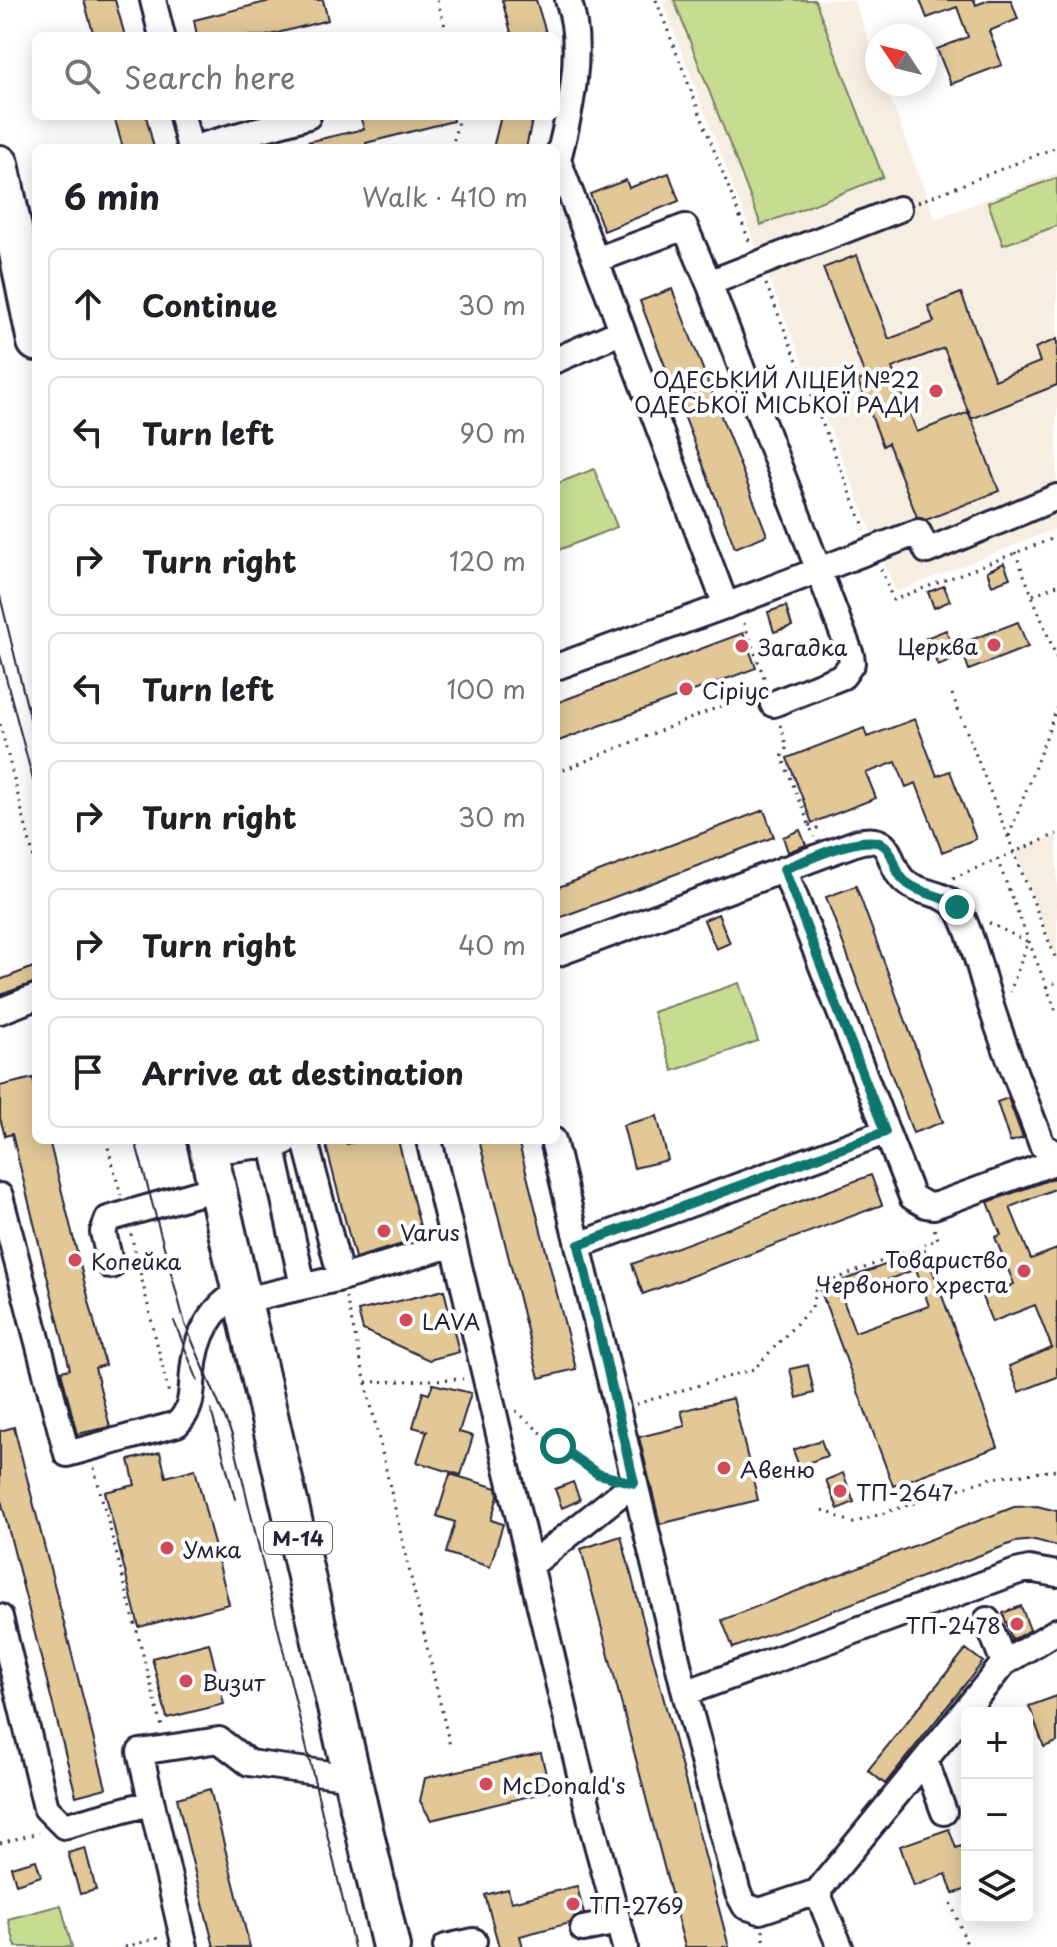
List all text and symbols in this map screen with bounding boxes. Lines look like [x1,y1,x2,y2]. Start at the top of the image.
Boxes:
north arrow [865,24,937,96]
search box [32,32,560,120]
icon: search [60,54,104,98]
text: Search here [124,54,296,99]
text: 6 min [64,170,160,222]
text: Walk · 410 m [362,177,528,216]
icon: ahead [66,282,110,326]
text: Continue [142,282,277,327]
text: 30 m [458,285,526,324]
place label: ОДЕСЬКИЙ ЛІЦЕЙ №22 ОДЕСЬКОЇ МІСЬКОЇ РАДИ [634,362,920,420]
marker: ОДЕСЬКИЙ ЛІЦЕЙ №22 ОДЕСЬКОЇ МІСЬКОЇ РАДИ [927,382,945,400]
icon: left [66,410,110,454]
text: Turn left [142,410,274,455]
text: 90 m [459,413,526,452]
icon: right [66,538,110,582]
text: Turn right [142,538,297,583]
text: 120 m [449,541,526,580]
place label: Церква [897,629,978,662]
place label: Загадка [758,630,848,663]
marker: Церква [985,636,1003,654]
marker: Загадка [733,637,751,655]
icon: left [66,666,110,710]
text: Turn left [142,666,274,711]
text: 100 m [446,669,526,708]
place label: Сіріус [702,673,769,706]
marker: Сіріус [677,680,695,698]
icon: right [66,794,110,838]
text: Turn right [142,794,297,839]
text: 30 m [458,797,526,836]
route end [939,889,975,925]
icon: right [66,922,110,966]
text: Turn right [142,922,297,967]
text: 40 m [458,925,526,964]
icon: arrive [66,1050,110,1094]
text: Arrive at destination [142,1050,464,1095]
place label: Varus [400,1215,460,1248]
marker: Varus [375,1222,393,1240]
place label: Товариство Червоного хреста [816,1242,1009,1300]
place label: Копейка [91,1244,182,1277]
marker: Копейка [66,1251,84,1269]
marker: Товариство Червоного хреста [1015,1262,1033,1280]
place label: LAVA [422,1304,480,1337]
marker: LAVA [397,1311,415,1329]
route start [540,1428,576,1464]
place label: Авеню [740,1452,815,1485]
marker: Авеню [715,1459,733,1477]
place label: ТП-2647 [856,1475,954,1508]
marker: ТП-2647 [831,1482,849,1500]
road number: М-14 [264,1522,332,1554]
place label: Умка [183,1532,241,1565]
marker: Умка [158,1539,176,1557]
place label: ТП-2478 [906,1608,1001,1641]
marker: ТП-2478 [1008,1615,1026,1633]
place label: Визит [202,1665,266,1698]
marker: Визит [177,1672,195,1690]
map controls [961,1707,1033,1923]
button: + [961,1707,1033,1779]
place label: McDonald's [502,1768,625,1801]
marker: McDonald's [477,1775,495,1793]
button: − [961,1779,1033,1851]
button: layers [961,1851,1033,1923]
place label: ТП-2769 [589,1888,684,1921]
marker: ТП-2769 [564,1895,582,1913]

